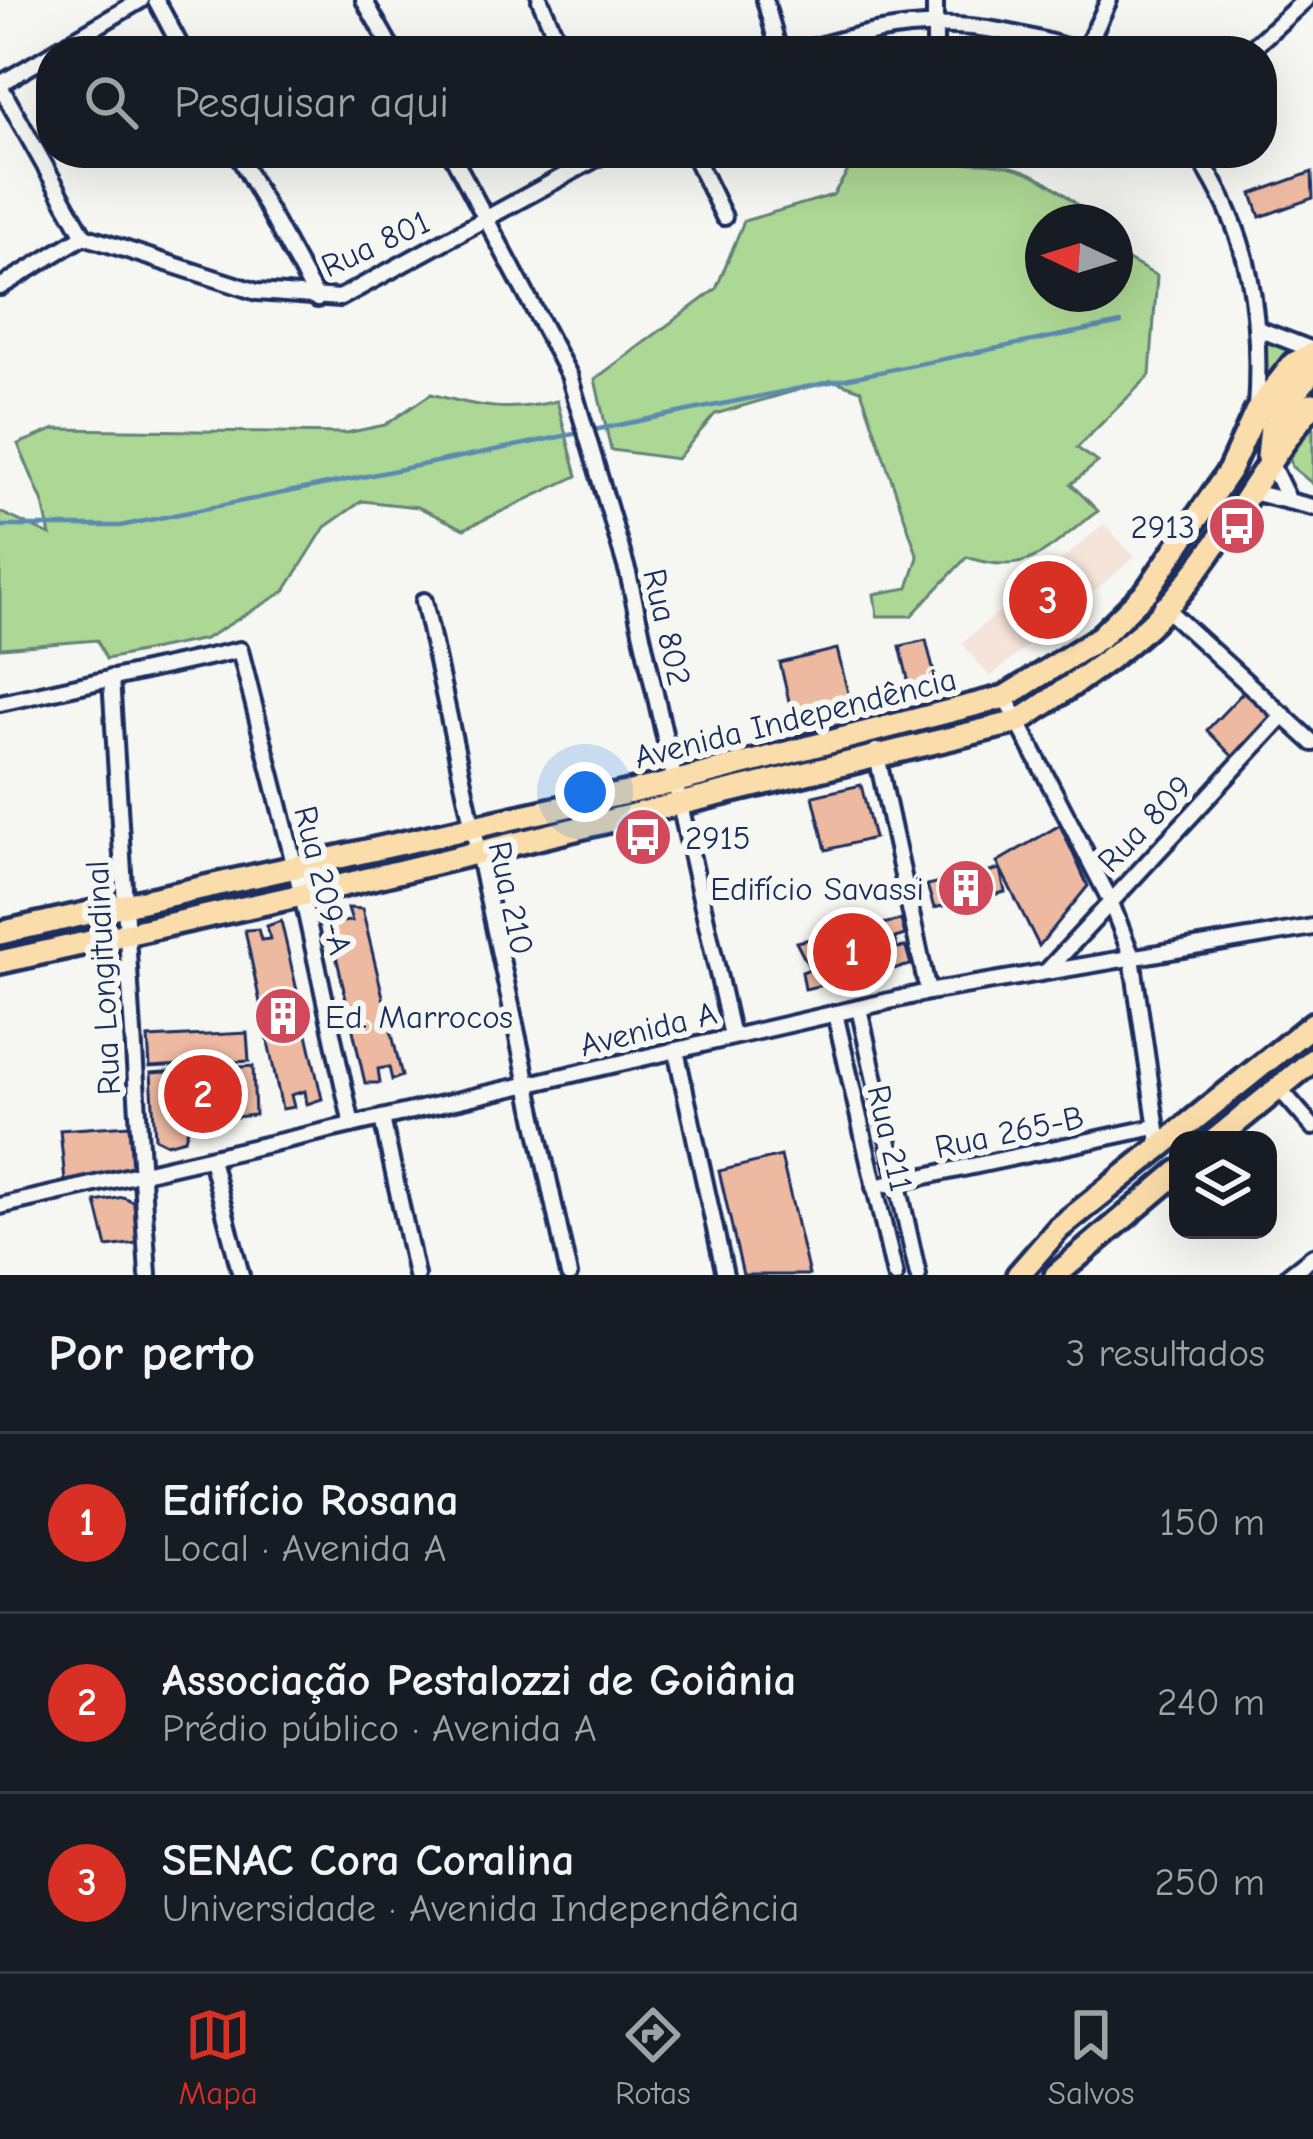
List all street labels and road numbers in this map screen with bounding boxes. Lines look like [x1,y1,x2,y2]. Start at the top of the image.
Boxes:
street label: Rua 801 [315,202,435,285]
street label: Rua 802 [635,565,699,689]
street label: Avenida Independência [630,660,960,776]
street label: Rua 809 [1090,768,1200,880]
street label: Rua 209-A [286,802,360,959]
street label: Rua 210 [480,838,542,958]
street label: Rua Longitudinal [78,860,128,1096]
street label: Avenida A [576,994,720,1064]
street label: Rua 211 [859,1081,921,1195]
street label: Rua 265-B [931,1098,1087,1166]

